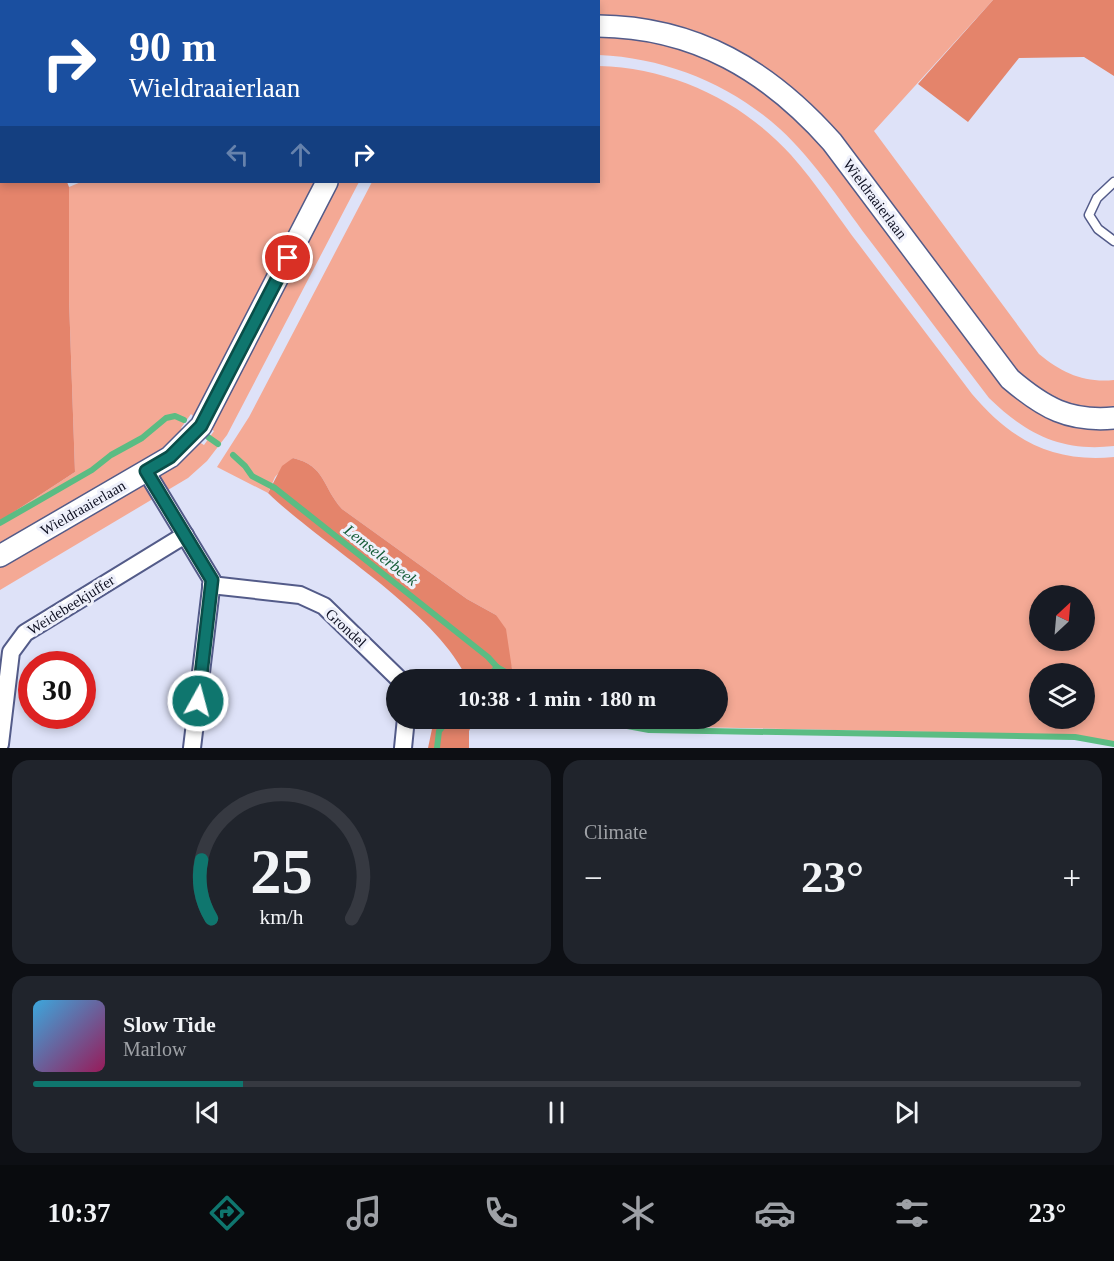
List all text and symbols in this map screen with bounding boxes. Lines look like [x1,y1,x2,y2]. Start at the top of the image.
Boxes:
icon: right [30,24,108,102]
text: 90 m [129,24,217,70]
text: Wieldraaierlaan [129,73,300,103]
icon: left [221,138,254,171]
icon: ahead [284,138,317,171]
icon: right [347,138,380,171]
street label: Wieldraaierlaan [840,156,910,242]
pin [262,232,313,283]
icon: arrive [271,241,304,274]
street label: Wieldraaierlaan [38,477,129,539]
water label: Lemselerbeek [340,521,422,589]
street label: Weidebeekjuffer [25,572,117,638]
north arrow [1029,585,1095,651]
map controls [1029,585,1095,729]
street label: Grondel [323,605,369,651]
speed limit sign: 30 [18,651,96,729]
button: layers [1029,663,1095,729]
position arrow [166,669,230,733]
text: 10:38 · 1 min · 180 m [458,686,656,711]
text: Climate [584,821,647,843]
text: 25 [250,837,313,906]
text: 23° [801,852,864,902]
text: − [584,860,603,896]
text: + [1062,860,1081,896]
text: km/h [259,905,304,929]
text: Slow Tide [123,1012,216,1037]
text: Marlow [123,1038,186,1060]
icon: previous [191,1096,224,1129]
icon: pause [540,1096,573,1129]
icon: next [890,1096,923,1129]
icon: directions [206,1192,248,1234]
icon: music [343,1192,385,1234]
icon: phone [480,1192,522,1234]
icon: climate [617,1192,659,1234]
icon: car [754,1192,796,1234]
icon: filters [891,1192,933,1234]
text: 10:37 [48,1198,111,1228]
text: 23° [1029,1198,1066,1228]

